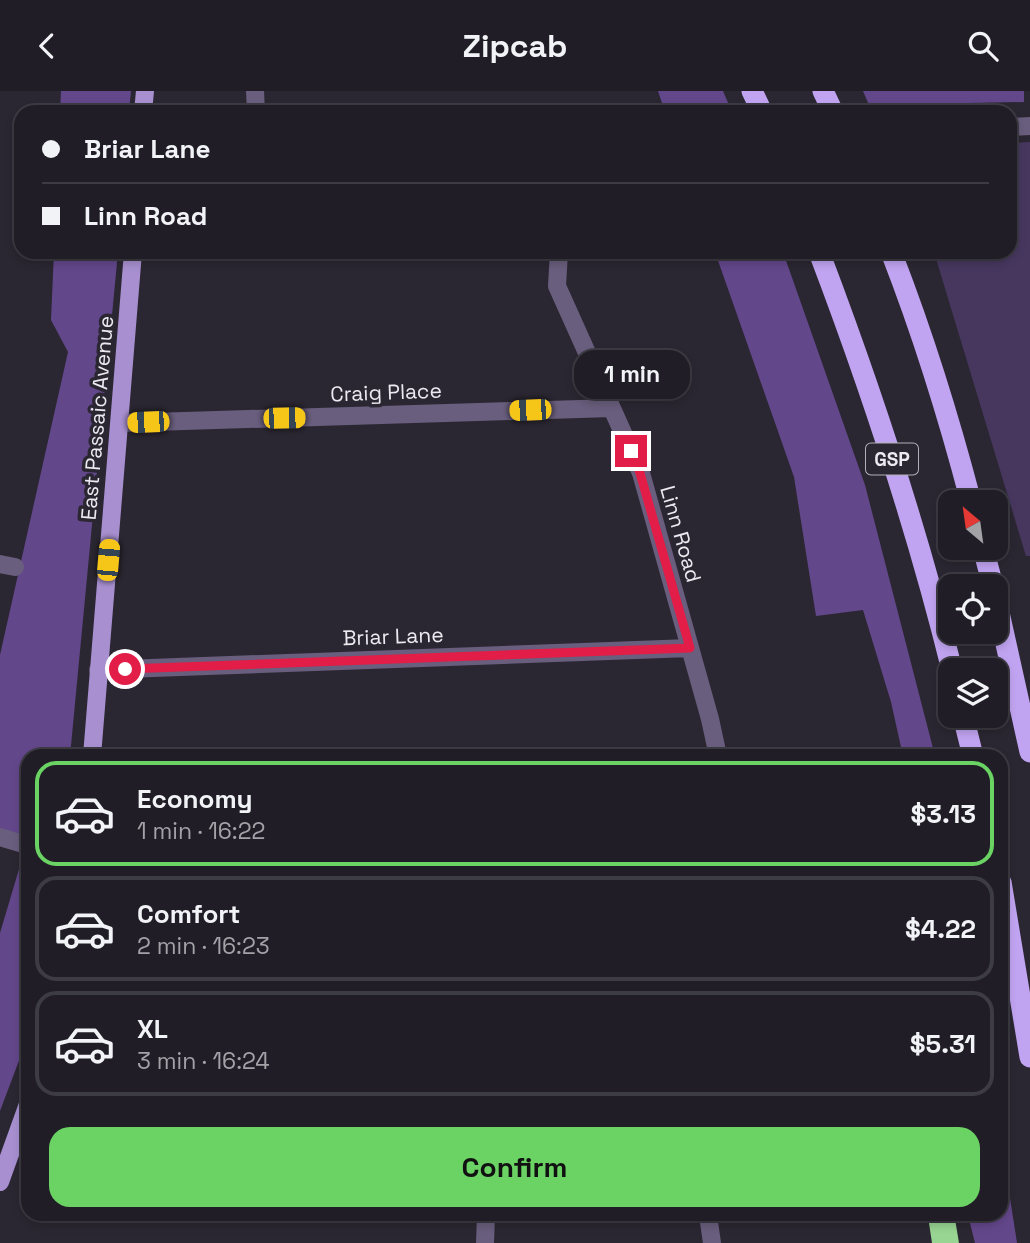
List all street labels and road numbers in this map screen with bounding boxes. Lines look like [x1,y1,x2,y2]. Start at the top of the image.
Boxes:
street label: East Passaic Avenue [75,315,119,521]
street label: Craig Place [330,377,442,407]
road number: GSP [866,443,918,475]
street label: Linn Road [654,483,708,585]
street label: Briar Lane [342,621,444,651]

